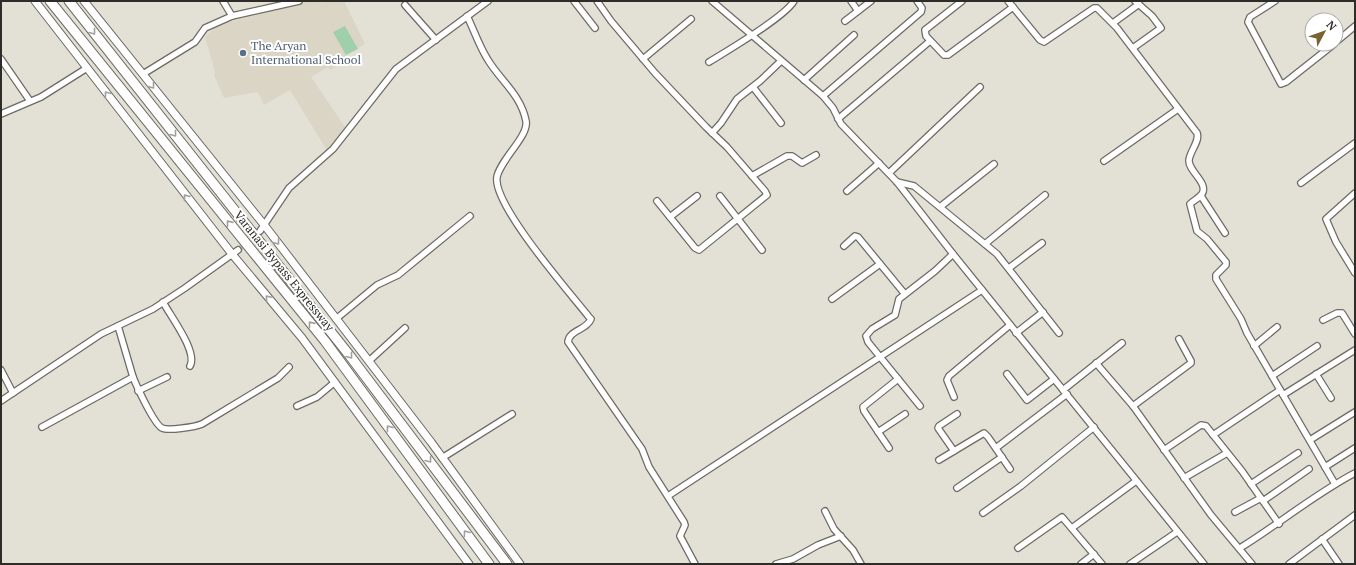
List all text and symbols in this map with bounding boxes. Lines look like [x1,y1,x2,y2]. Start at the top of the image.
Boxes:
north arrow [1304,12,1344,52]
text: N [1324,18,1340,34]
one-way arrow [89,27,96,34]
place label: The Aryan International School [251,38,361,67]
marker: The Aryan International School [238,48,248,58]
one-way arrow [148,81,155,89]
one-way arrow [105,92,112,99]
one-way arrow [169,129,176,136]
one-way arrow [184,195,191,202]
street label: Varanasi Bypass Expressway [231,208,338,335]
one-way arrow [227,220,234,228]
one-way arrow [273,238,280,245]
one-way arrow [266,296,273,303]
one-way arrow [309,321,316,328]
one-way arrow [345,352,352,359]
one-way arrow [386,425,394,432]
one-way arrow [424,456,431,463]
one-way arrow [464,530,471,537]

